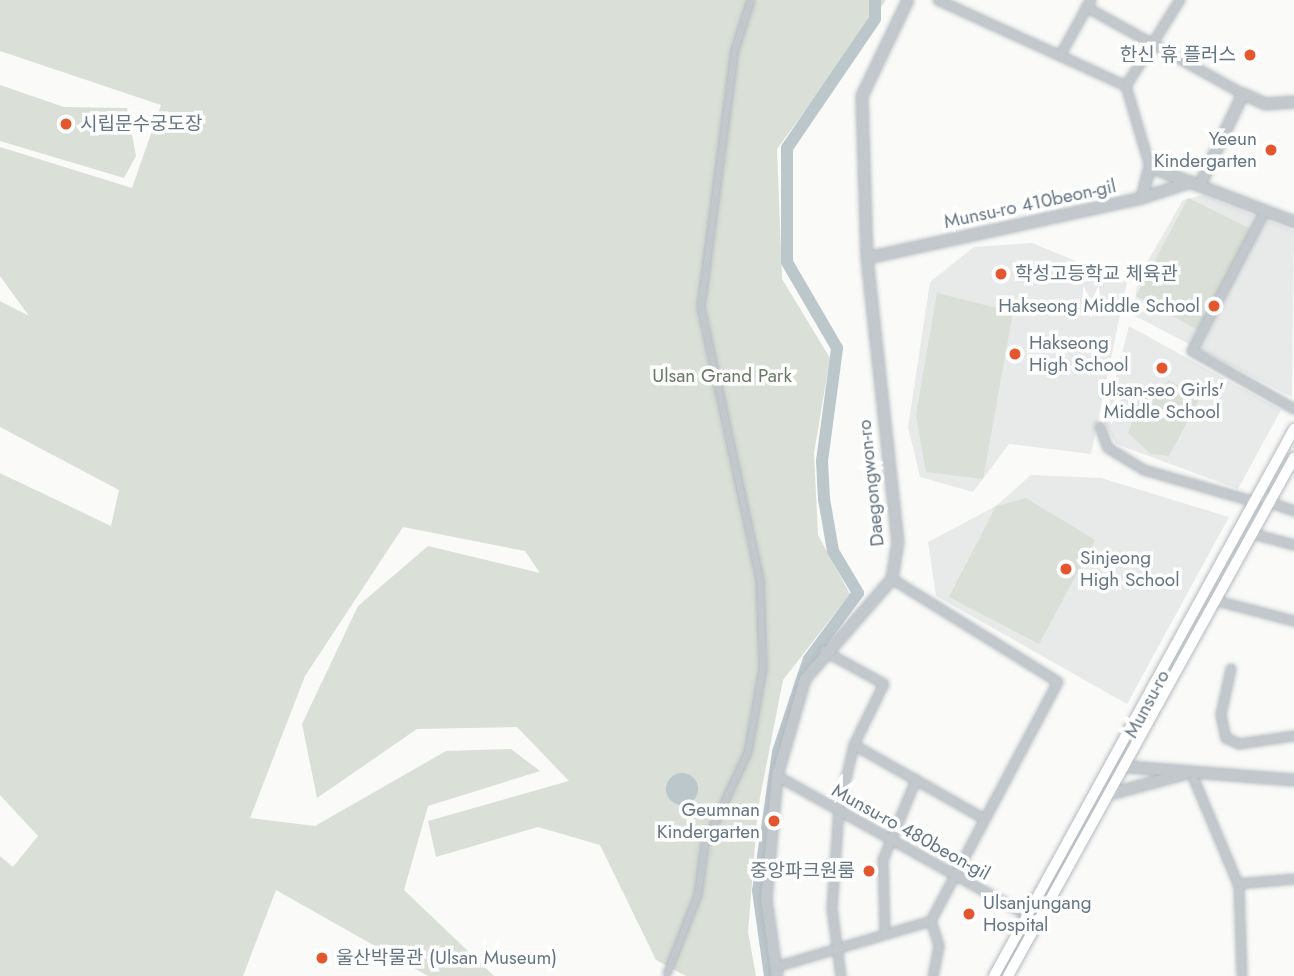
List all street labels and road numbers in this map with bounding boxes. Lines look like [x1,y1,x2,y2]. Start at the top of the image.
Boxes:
street label: Munsu-ro 410beon-gil [942,175,1118,233]
street label: Daegongwon-ro [853,418,889,548]
street label: Munsu-ro [1120,666,1174,742]
street label: Munsu-ro 480beon-gil [828,779,994,885]

